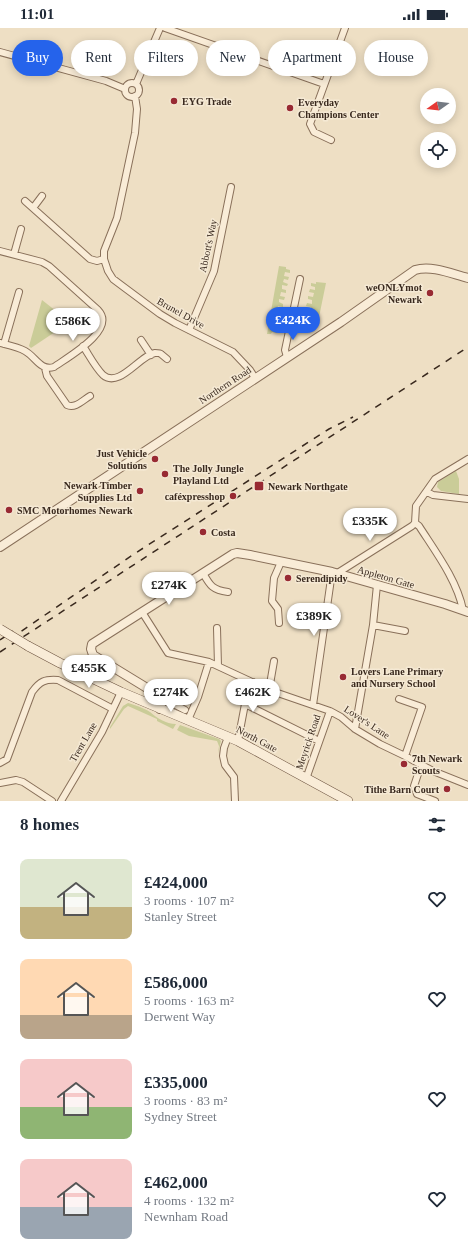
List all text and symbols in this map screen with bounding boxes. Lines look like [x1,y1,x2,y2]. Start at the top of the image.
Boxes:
text: 11:01 [20,6,54,22]
chip: Buy [12,40,63,76]
chip: Rent [71,40,126,76]
chip: Filters [134,40,198,76]
chip: New [206,40,260,76]
chip: Apartment [268,40,356,76]
chip: House [364,40,428,76]
north arrow [420,88,456,124]
map controls [420,88,456,168]
marker: EYG Trade [169,96,179,106]
place label: EYG Trade [182,96,232,107]
place label: Everyday Champions Center [298,97,379,120]
marker: Everyday Champions Center [285,103,295,113]
button: locate [420,132,456,168]
street label: Abbott's Way [197,219,219,273]
place label: weONLYmot Newark [366,282,423,305]
marker: weONLYmot Newark [425,288,435,298]
street label: Brunel Drive [155,295,207,331]
pin: £424K [265,307,321,341]
pin: £586K [45,308,101,342]
text: £424K [275,312,311,327]
text: £586K [55,313,91,328]
street label: Northern Road [197,364,253,406]
place label: Just Vehicle Solutions [96,448,148,471]
marker: Just Vehicle Solutions [150,454,160,464]
place label: The Jolly Jungle Playland Ltd [173,463,244,486]
marker: The Jolly Jungle Playland Ltd [160,469,170,479]
place label: Newark Timber Supplies Ltd [64,480,133,503]
marker: Newark Northgate [253,480,265,492]
place label: Newark Northgate [268,481,348,492]
marker: Newark Timber Supplies Ltd [135,486,145,496]
place label: caféxpresshop [165,491,225,502]
marker: caféxpresshop [228,491,238,501]
marker: SMC Motorhomes Newark [4,505,14,515]
place label: SMC Motorhomes Newark [17,505,133,516]
pin: £335K [342,508,398,542]
text: £335K [352,513,388,528]
marker: Costa [198,527,208,537]
place label: Costa [211,527,235,538]
street label: Appleton Gate [356,564,416,591]
pin: £274K [141,572,197,606]
marker: Serendipidy [283,573,293,583]
place label: Serendipidy [296,573,348,584]
text: £274K [151,577,187,592]
pin: £389K [286,603,342,637]
text: £389K [296,608,332,623]
pin: £455K [61,655,117,689]
text: £455K [71,660,107,675]
place label: Lovers Lane Primary and Nursery School [351,666,443,689]
marker: Lovers Lane Primary and Nursery School [338,672,348,682]
pin: £274K [143,679,199,713]
pin: £462K [225,679,281,713]
text: £274K [153,684,189,699]
text: £462K [235,684,271,699]
street label: Lover's Lane [342,703,392,741]
street label: Meyrick Road [293,713,323,771]
street label: Trent Lane [67,720,99,764]
street label: North Gate [235,724,280,755]
place label: 7th Newark Scouts [412,753,463,776]
marker: 7th Newark Scouts [399,759,409,769]
place label: Tithe Barn Court [364,784,440,795]
marker: Tithe Barn Court [442,784,452,794]
icon: filters [426,814,448,836]
text: 8 homes [20,815,79,834]
text: £424,000 [144,873,208,892]
icon: home [52,875,100,923]
icon: heart [426,888,448,910]
text: 3 rooms · 107 m² [144,893,234,908]
text: Stanley Street [144,909,217,924]
text: £586,000 [144,973,208,992]
icon: home [52,975,100,1023]
icon: heart [426,988,448,1010]
text: 5 rooms · 163 m² [144,993,234,1008]
text: Derwent Way [144,1009,215,1024]
text: £335,000 [144,1073,208,1092]
icon: home [52,1075,100,1123]
icon: heart [426,1088,448,1110]
text: 3 rooms · 83 m² [144,1093,227,1108]
text: Sydney Street [144,1109,217,1124]
text: £462,000 [144,1173,208,1192]
icon: home [52,1175,100,1223]
icon: heart [426,1188,448,1210]
text: 4 rooms · 132 m² [144,1193,234,1208]
text: Newnham Road [144,1209,228,1224]

